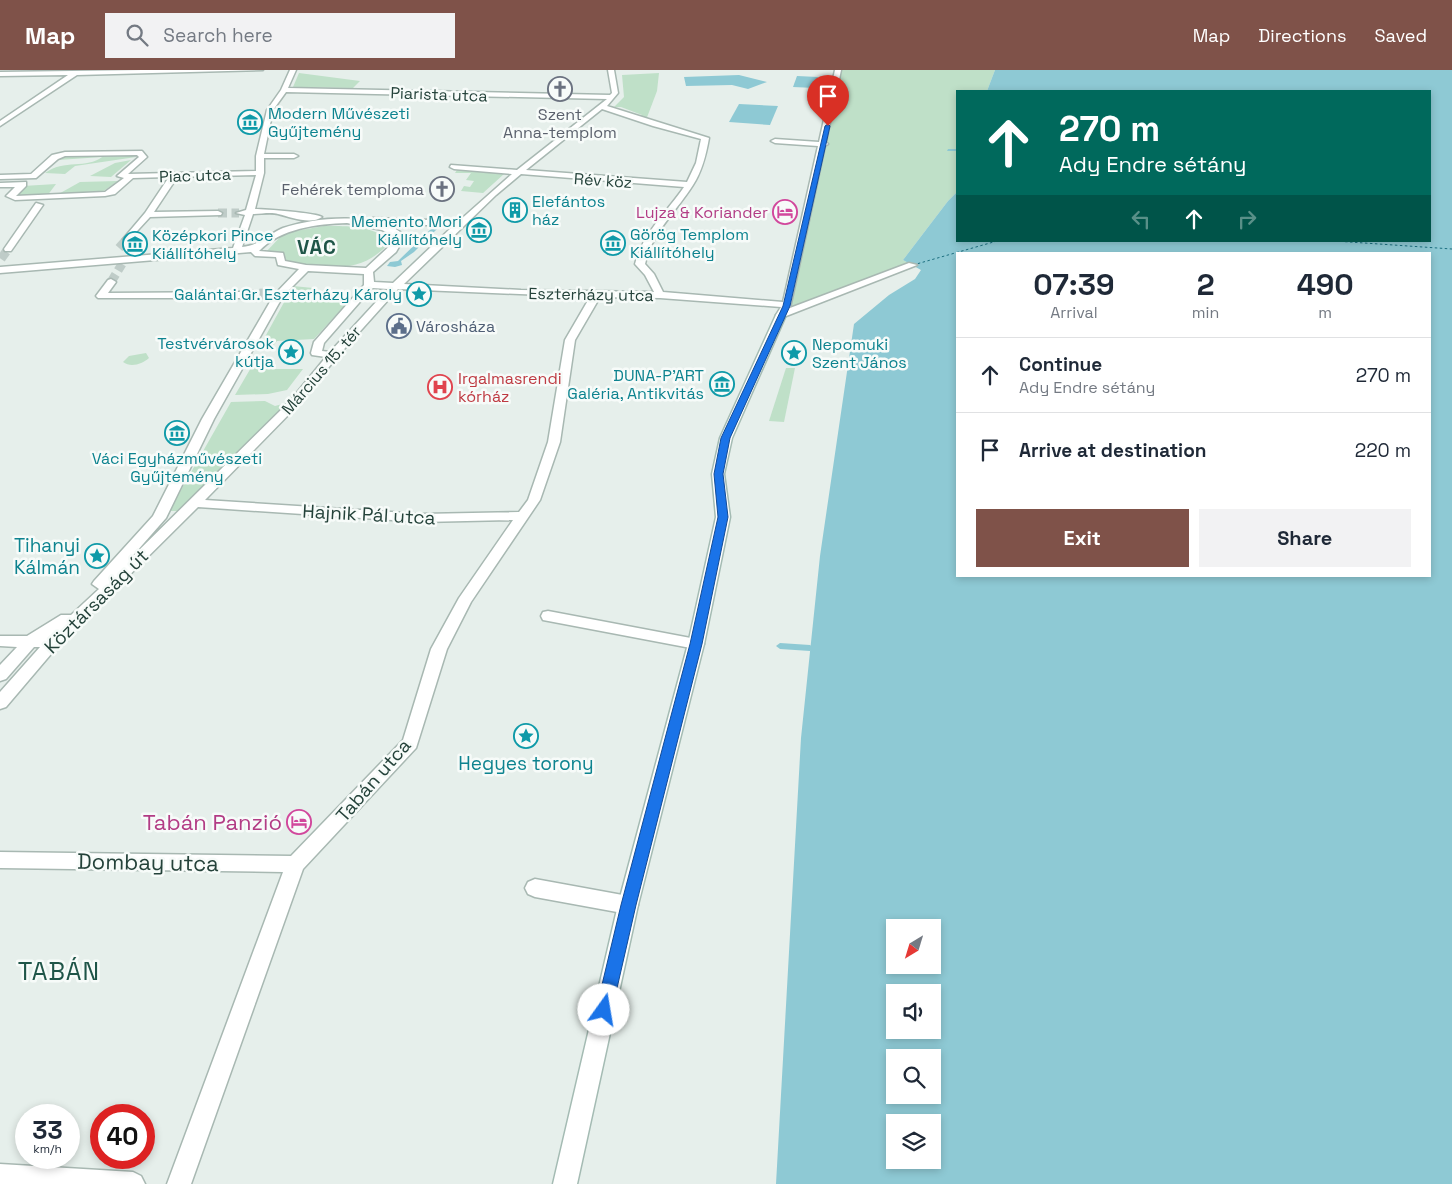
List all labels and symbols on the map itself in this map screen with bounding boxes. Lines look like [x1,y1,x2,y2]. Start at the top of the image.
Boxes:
pin [807,75,849,126]
church icon: Szent Anna-templom [547,76,573,102]
street label: Piarista utca [390,82,488,107]
place label: Modern Művészeti Gyűjtemény [268,103,410,142]
place label: Szent Anna-templom [503,104,617,143]
museum icon: Modern Művészeti Gyűjtemény [237,109,263,135]
street label: Piac utca [159,164,231,187]
street label: Rév köz [573,168,633,193]
church icon: Fehérek temploma [429,176,455,202]
place label: Fehérek temploma [281,179,424,200]
place label: Elefántos ház [532,191,605,230]
building icon: Elefántos ház [502,197,528,223]
hotel icon: Lujza & Koriander [772,199,798,225]
place label: Lujza & Koriander [636,202,768,223]
place label: Memento Mori Kiállítóhely [351,211,462,250]
museum icon: Memento Mori Kiállítóhely [466,217,492,243]
place label: Görög Templom Kiállítóhely [630,224,749,263]
place label: Középkori Pince Kiállítóhely [152,225,273,264]
museum icon: Görög Templom Kiállítóhely [600,230,626,256]
museum icon: Középkori Pince Kiállítóhely [122,231,148,257]
district label: VÁC [297,234,337,260]
place icon: Galántai Gr. Eszterházy Károly [406,281,432,307]
street label: Eszterházy utca [528,283,654,306]
place label: Galántai Gr. Eszterházy Károly [174,284,402,305]
public building icon: Városháza [386,313,412,339]
place label: Városháza [416,316,495,337]
street label: Március 15. tér [277,322,366,419]
place label: Testvérvárosok kútja [157,333,274,372]
place label: Nepomuki Szent János [812,334,907,373]
place icon: Testvérvárosok kútja [278,339,304,365]
place icon: Nepomuki Szent János [781,340,807,366]
place label: DUNA-P'ART Galéria, Antikvitás [567,365,704,404]
place label: Irgalmasrendi kórház [458,368,562,407]
museum icon: DUNA-P'ART Galéria, Antikvitás [709,371,735,397]
hospital icon: Irgalmasrendi kórház [427,374,453,400]
museum icon: Váci Egyházművészeti Gyűjtemény [164,420,190,446]
place label: Váci Egyházművészeti Gyűjtemény [92,448,262,487]
street label: Hajnik Pál utca [302,499,436,530]
place label: Tihanyi Kálmán [14,533,80,580]
place icon: Tihanyi Kálmán [84,543,110,569]
street label: Köztársaság út [39,544,154,659]
place icon: Hegyes torony [513,723,539,749]
street label: Tabán utca [330,733,416,827]
place label: Hegyes torony [458,751,594,776]
place label: Tabán Panzió [143,808,282,836]
hotel icon: Tabán Panzió [286,809,312,835]
street label: Dombay utca [77,847,219,877]
north arrow [886,919,941,974]
district label: TABÁN [18,955,100,987]
position arrow [577,983,629,1035]
speed limit sign: 40 [90,1104,155,1169]

